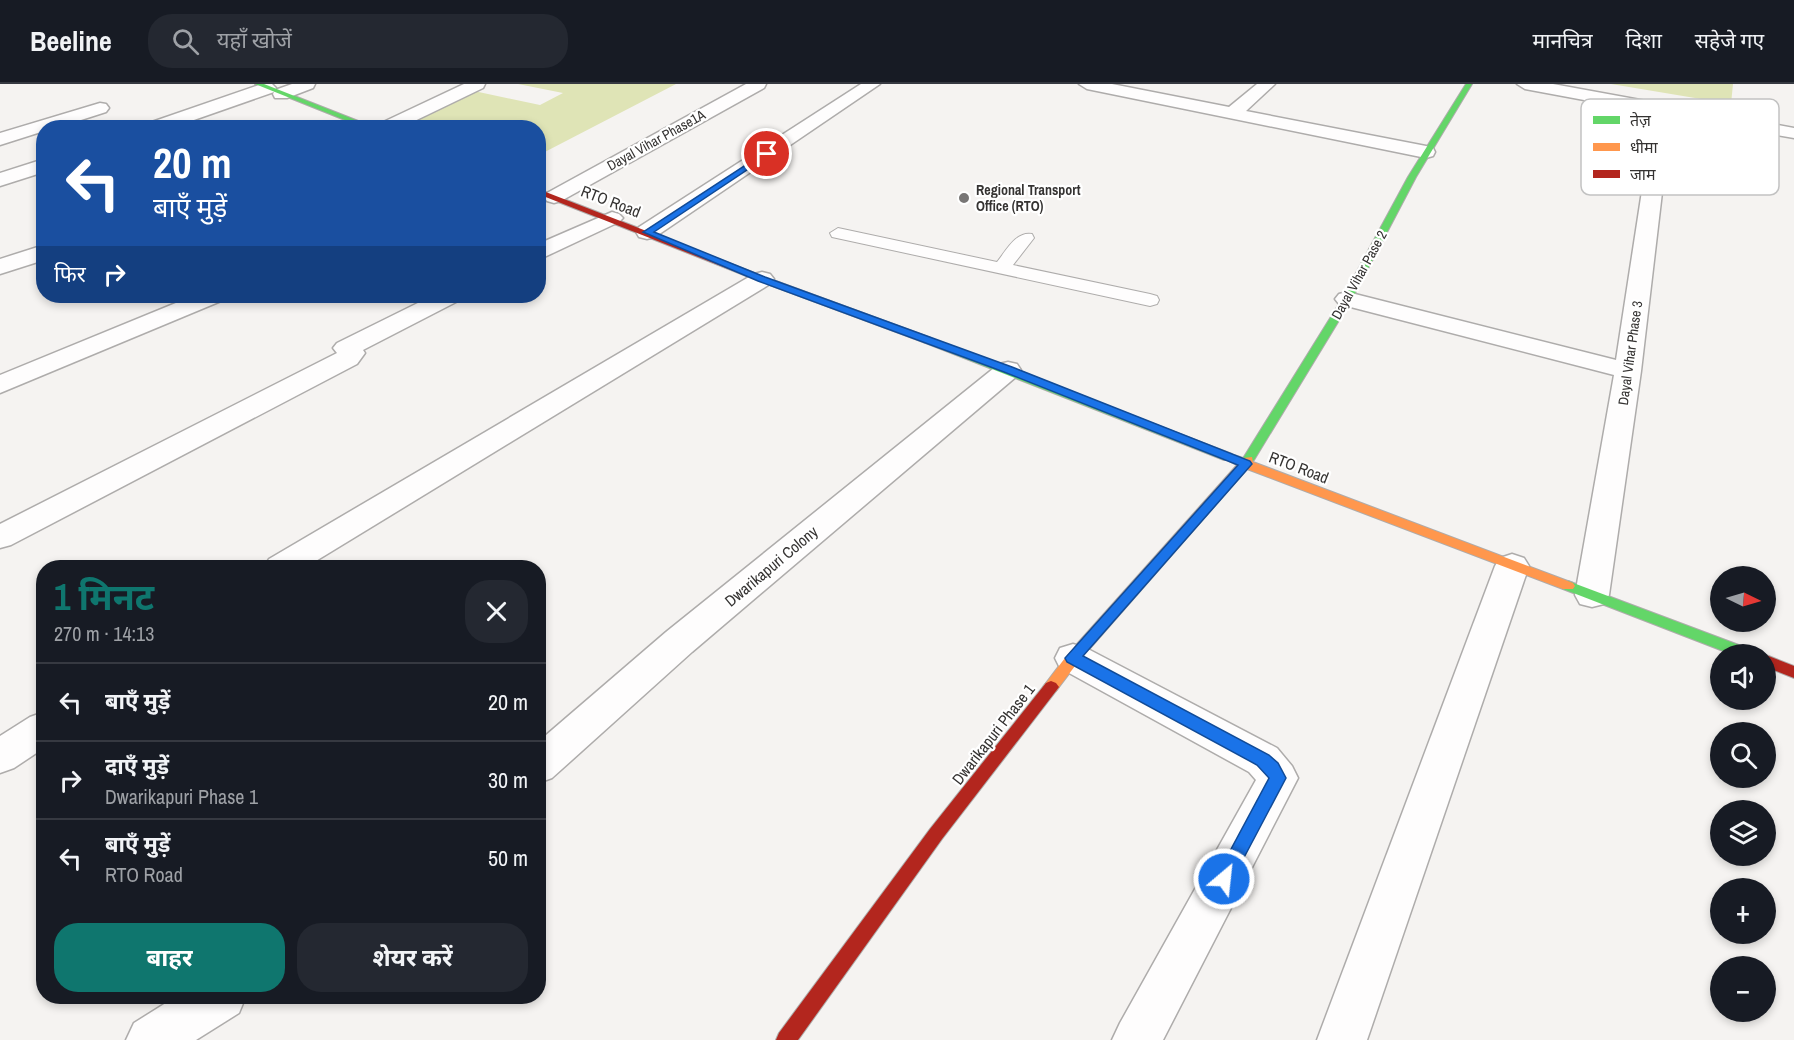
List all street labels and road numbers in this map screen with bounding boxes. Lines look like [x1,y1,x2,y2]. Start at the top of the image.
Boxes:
street label: Dayal Vihar Phase1A [604,105,709,174]
street label: RTO Road [578,180,644,222]
street label: Dayal Vihar Pase 2 [1327,227,1391,323]
street label: Dayal Vihar Phase 3 [1614,300,1646,406]
street label: RTO Road [1266,446,1332,488]
street label: Dwarikapuri Colony [720,520,823,611]
street label: Dwarikapuri Phase 1 [947,678,1040,789]

